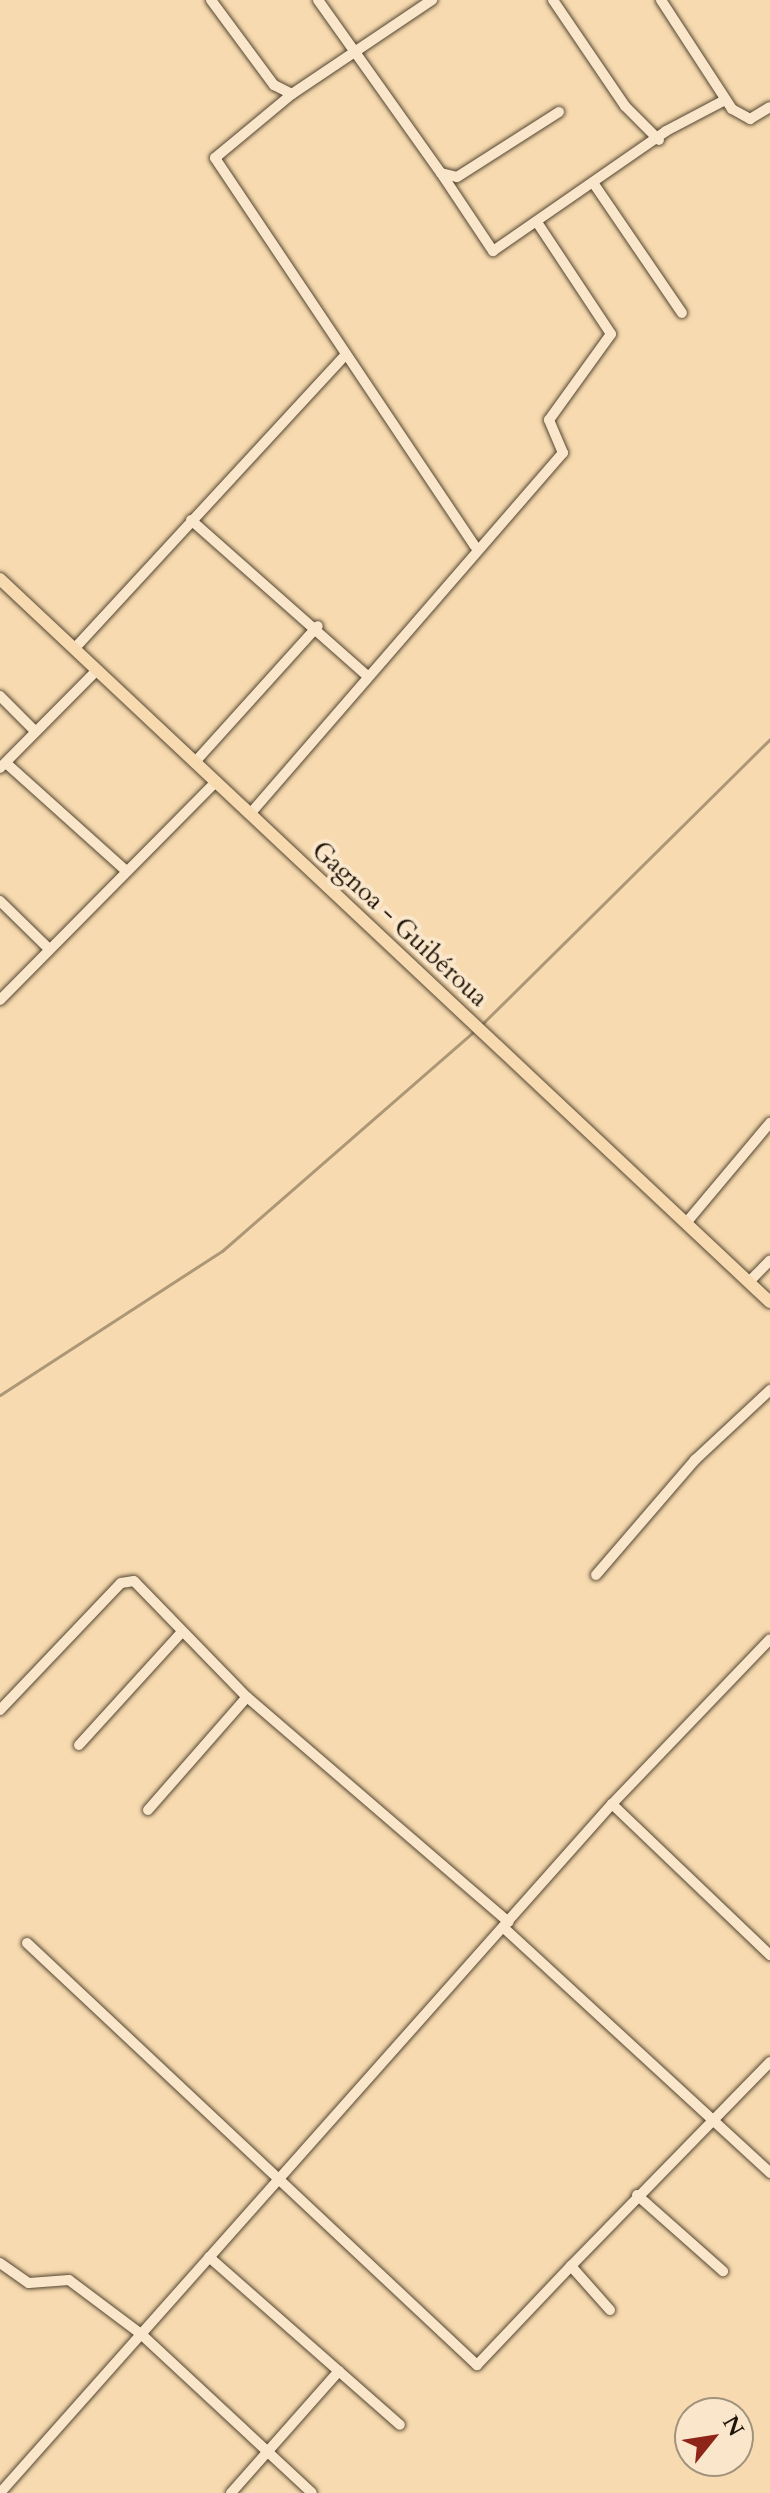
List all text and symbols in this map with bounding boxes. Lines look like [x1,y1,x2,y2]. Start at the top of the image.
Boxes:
street label: Gagnoa - Guibéroua [306,835,494,1013]
north arrow [674,2397,754,2477]
text: N [715,2410,751,2442]

